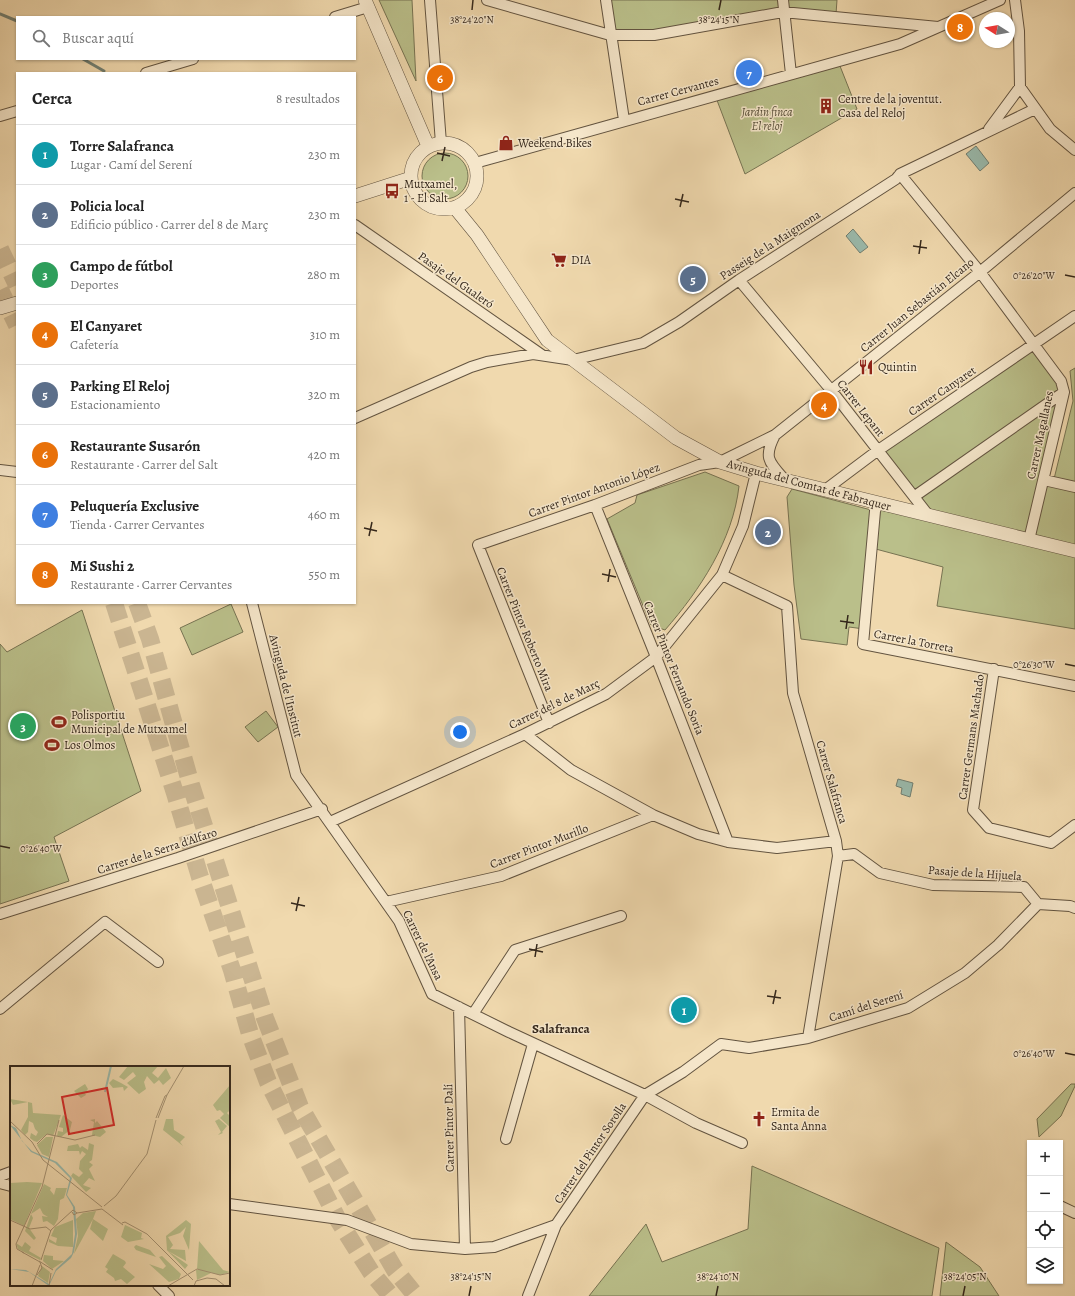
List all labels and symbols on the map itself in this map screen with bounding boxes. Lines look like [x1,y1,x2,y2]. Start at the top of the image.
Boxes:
pin: 8 [947,12,973,42]
north arrow [979,12,1015,48]
text: 38°24'20"N [450,13,494,26]
text: 38°24'15"N [699,13,739,26]
pin: 7 [736,58,762,88]
pin: 6 [427,63,453,93]
street label: Carrer Cervantes [636,72,721,110]
place label: Centre de la joventut. Casa del Reloj [838,91,942,121]
building icon: Centre de la joventut. Casa del Reloj [817,97,835,115]
park label: Jardin finca El reloj [740,104,793,134]
shop icon: Weekend Bikes [497,134,515,152]
place label: Weekend Bikes [517,135,592,151]
place label: Mutxamel, 1 - El Salt [404,176,457,206]
bus stop icon: Mutxamel, 1 - El Salt [383,182,401,200]
street label: Passeig de la Maigmona [717,206,824,284]
street label: Pasaje del Gualeró [415,248,497,312]
supermarket icon: DIA [550,251,568,269]
place label: DIA [571,252,592,268]
street label: Carrer Juan Sebastián Elcano [857,254,977,356]
pin: 5 [680,264,706,294]
text: 0°26'20"W [1013,269,1056,282]
restaurant icon: Quintin [857,358,875,376]
place label: Quintin [878,359,917,375]
street label: Carrer Canyaret [905,362,979,420]
street label: Carrer Lepant [834,376,888,440]
street label: Carrer Magallanes [1023,389,1057,481]
pin: 4 [811,390,837,420]
street label: Avinguda del Comtat de Fabraquer [724,455,893,515]
street label: Carrer Pintor Antonio López [526,459,662,521]
pin: 2 [755,517,781,547]
street label: Carrer Pintor Roberto Mira [493,564,557,694]
street label: Carrer Pintor Fernando Soria [640,599,708,738]
street label: Carrer la Torreta [873,625,956,657]
street label: Avinguda de l'Institut [265,632,307,739]
text: 0°26'30"W [1013,658,1055,671]
street label: Carrer Germans Machado [954,673,988,801]
street label: Carrer del 8 de Març [506,675,602,733]
place label: Polisportiu Municipal de Mutxamel [71,707,187,737]
pin: 3 [10,711,36,741]
sports icon: Polisportiu Municipal de Mutxamel [50,713,68,731]
your location [450,722,470,742]
sports icon: Los Olmos [43,736,61,754]
place label: Los Olmos [64,737,115,753]
street label: Carrer Salafranca [812,738,852,826]
street label: Carrer Pintor Murillo [488,820,590,872]
street label: Carrer de la Serra d'Alfaro [95,824,219,878]
text: 0°26'40"W [20,842,62,855]
street label: Pasaje de la Hijuela [928,862,1023,884]
street label: Carrer de l'Ansa [399,907,447,983]
street label: Camí del Serení [827,986,905,1026]
pin: 1 [671,995,697,1025]
district label: Salafranca [532,1020,591,1037]
text: 0°26'40"W [1013,1047,1055,1060]
inset map [10,1066,230,1286]
street label: Carrer Pintor Dalí [440,1084,458,1172]
street label: Carrer del Pintor Sorolla [550,1099,630,1207]
place label: Ermita de Santa Anna [771,1104,827,1134]
church icon: Ermita de Santa Anna [750,1110,768,1128]
text: 38°24'15"N [451,1270,491,1283]
text: 38°24'10"N [697,1270,739,1283]
text: 38°24'05"N [944,1270,986,1283]

